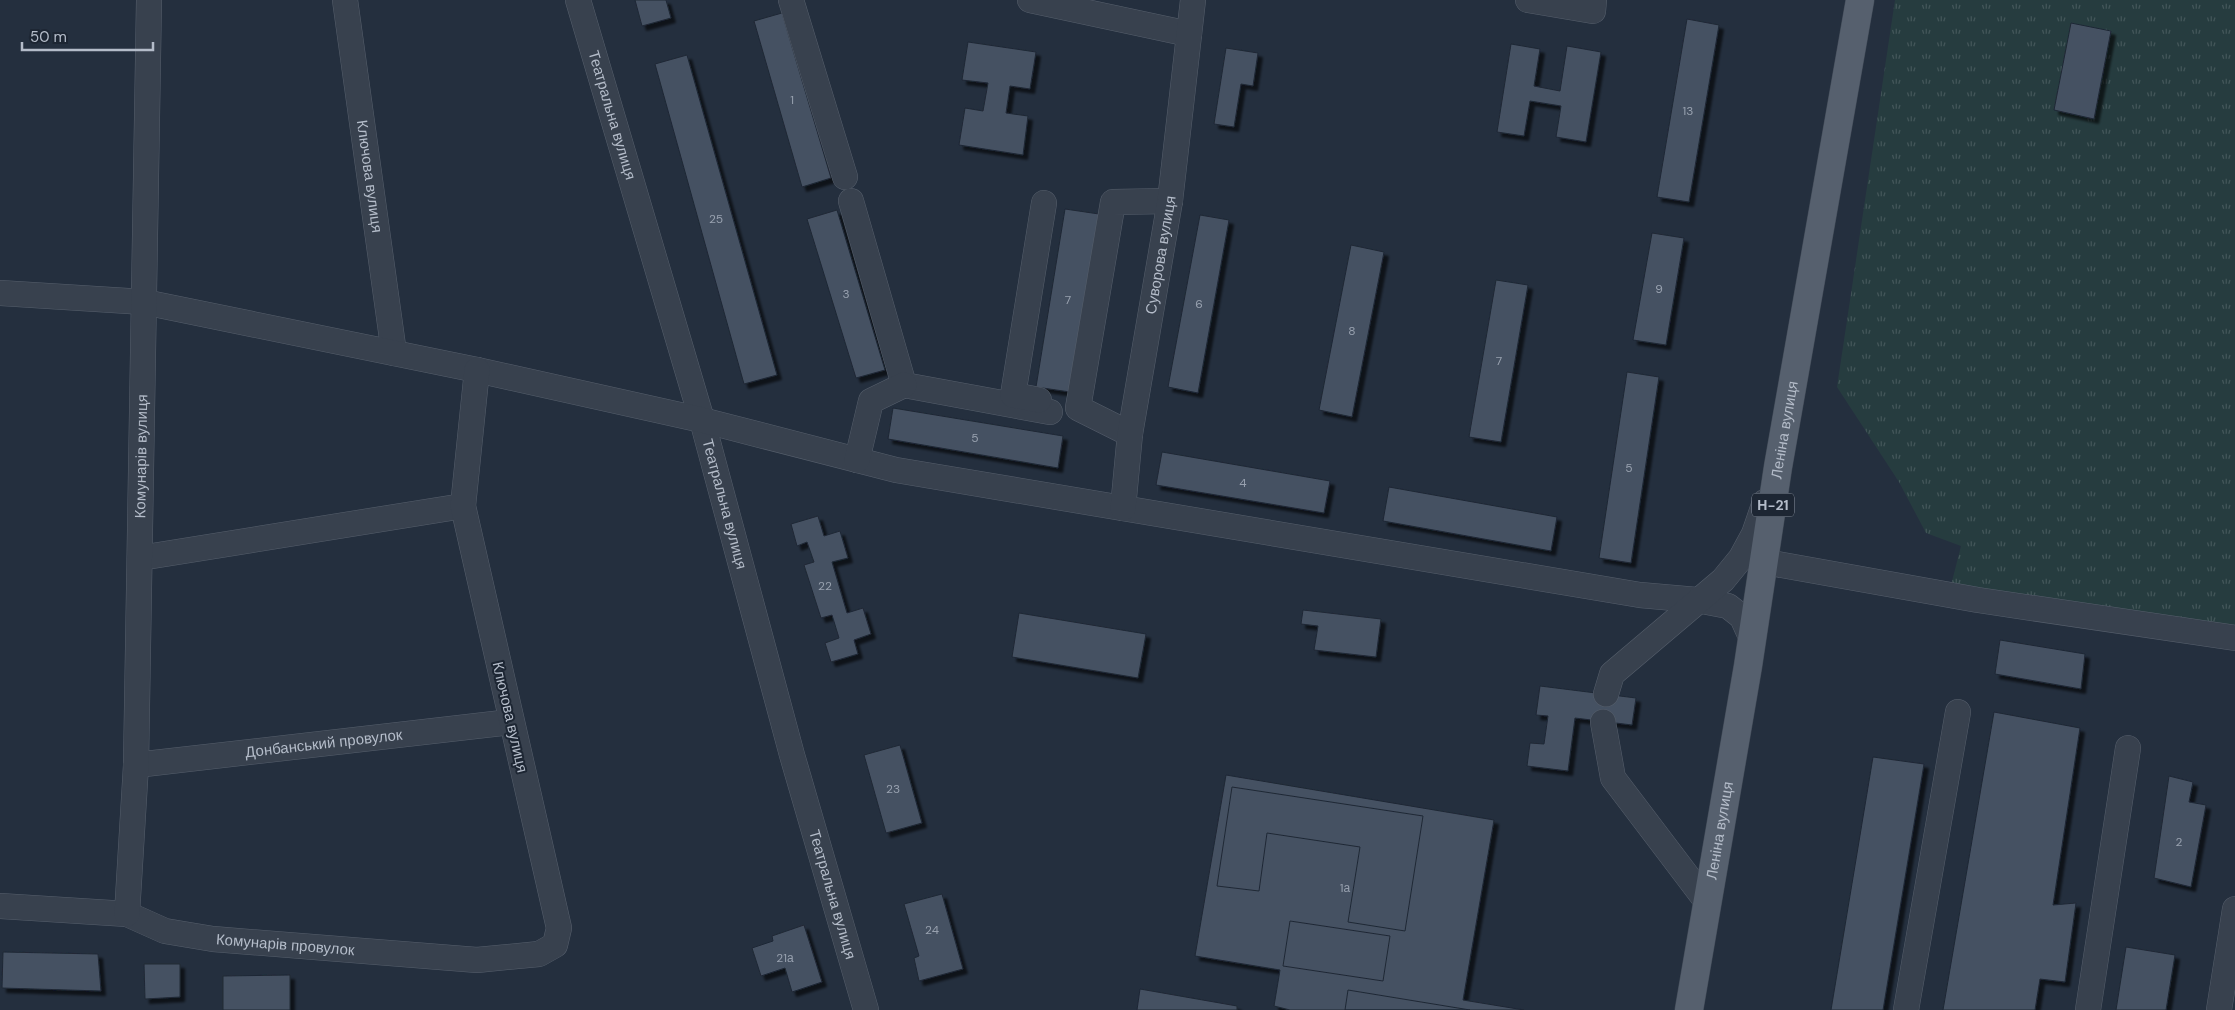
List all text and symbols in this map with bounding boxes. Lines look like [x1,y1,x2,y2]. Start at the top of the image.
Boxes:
scale bar [22,20,154,52]
text: 50 m [30,27,67,47]
street label: Театральна вулиця [583,48,641,182]
house number: 1 [790,92,794,108]
house number: 13 [1683,103,1693,119]
street label: Ключова вулиця [352,119,387,234]
street label: Суворова вулиця [1141,195,1181,316]
house number: 25 [709,211,723,227]
house number: 9 [1655,281,1663,297]
house number: 3 [842,286,850,302]
house number: 7 [1065,292,1071,308]
house number: 6 [1195,296,1203,312]
house number: 8 [1348,323,1356,339]
house number: 7 [1496,353,1502,369]
street label: Леніна вулиця [1766,379,1803,480]
street label: Комунарів вулиця [130,394,152,519]
house number: 5 [971,430,979,446]
street label: Театральна вулиця [698,437,752,571]
house number: 5 [1625,460,1633,476]
house number: 4 [1239,475,1247,491]
road number: Н-21 [1752,494,1794,516]
house number: 22 [818,578,832,594]
street label: Ключова вулиця [488,660,532,774]
street label: Донбанський провулок [244,724,404,762]
street label: Леніна вулиця [1702,780,1738,881]
house number: 23 [886,781,900,797]
street label: Театральна вулиця [804,827,861,962]
house number: 2 [2176,834,2183,850]
house number: 1а [1340,880,1351,896]
house number: 24 [925,922,939,938]
street label: Комунарів провулок [215,929,356,960]
house number: 21а [776,950,794,966]

